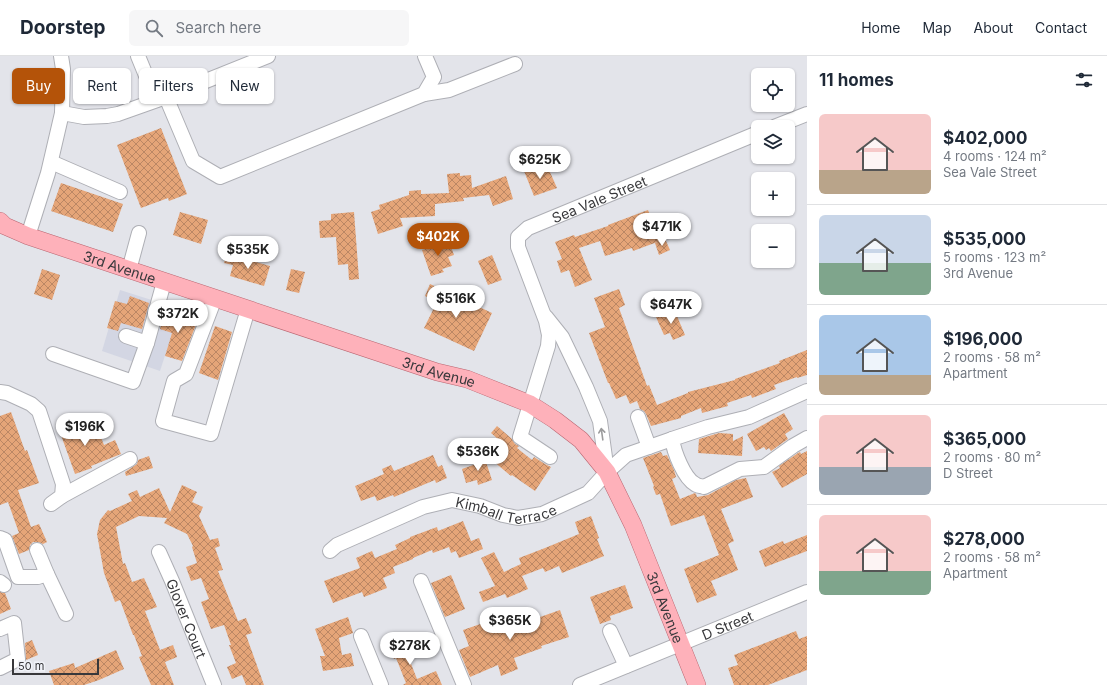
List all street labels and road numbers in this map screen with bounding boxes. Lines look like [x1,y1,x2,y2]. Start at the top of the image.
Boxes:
street label: Sea Vale Street [549,171,649,226]
street label: 3rd Avenue [81,247,158,287]
street label: 3rd Avenue [400,353,478,390]
street label: Kimball Terrace [454,493,559,527]
street label: 3rd Avenue [644,569,688,645]
street label: Glover Court [163,576,211,661]
street label: D Street [699,607,756,643]

